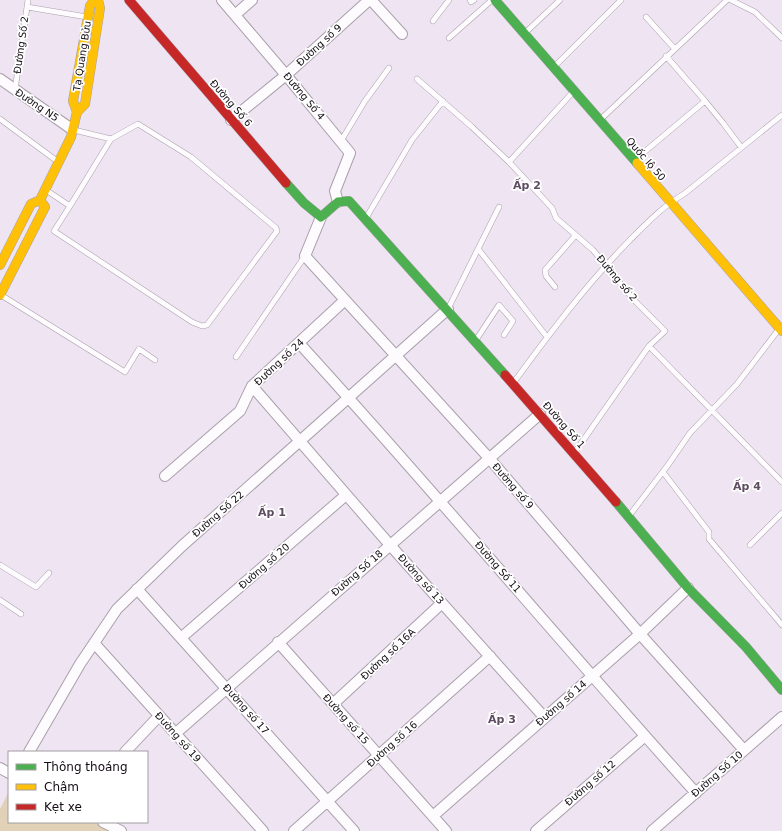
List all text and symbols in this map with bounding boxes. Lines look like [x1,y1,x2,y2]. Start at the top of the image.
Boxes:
street label: Đường Số 2 [12,15,30,75]
street label: Tạ Quang Bửu [71,20,94,93]
street label: Đường số 9 [294,22,344,68]
street label: Đường Số 4 [281,70,327,122]
street label: Đường Số 6 [208,77,254,129]
street label: Đường N5 [13,86,61,124]
street label: Quốc lộ 50 [623,135,668,184]
district label: Ấp 2 [513,177,541,192]
street label: Đường số 2 [594,253,640,303]
street label: Đường số 24 [252,336,306,388]
street label: Đường Số 1 [541,399,587,451]
street label: Đường số 9 [490,461,536,511]
district label: Ấp 4 [733,478,761,493]
street label: Đường Số 22 [190,489,246,539]
district label: Ấp 1 [258,504,286,519]
street label: Đường Số 11 [473,539,523,595]
street label: Đường số 20 [237,541,291,591]
street label: Đường Số 18 [329,548,385,598]
street label: Đường số 13 [396,552,446,606]
street label: Đường số 16A [359,626,418,682]
street label: Đường số 14 [534,678,588,728]
street label: Đường số 17 [221,682,271,736]
street label: Đường số 15 [321,692,371,746]
street label: Đường số 19 [153,710,203,764]
district label: Ấp 3 [488,711,516,726]
street label: Đường số 16 [365,719,419,769]
street label: Đường Số 10 [689,749,745,799]
legend [8,751,148,823]
street label: Đường số 12 [563,758,617,808]
text: Thông thoáng [43,760,128,774]
text: Chậm [44,780,79,794]
text: Kẹt xe [44,800,82,814]

